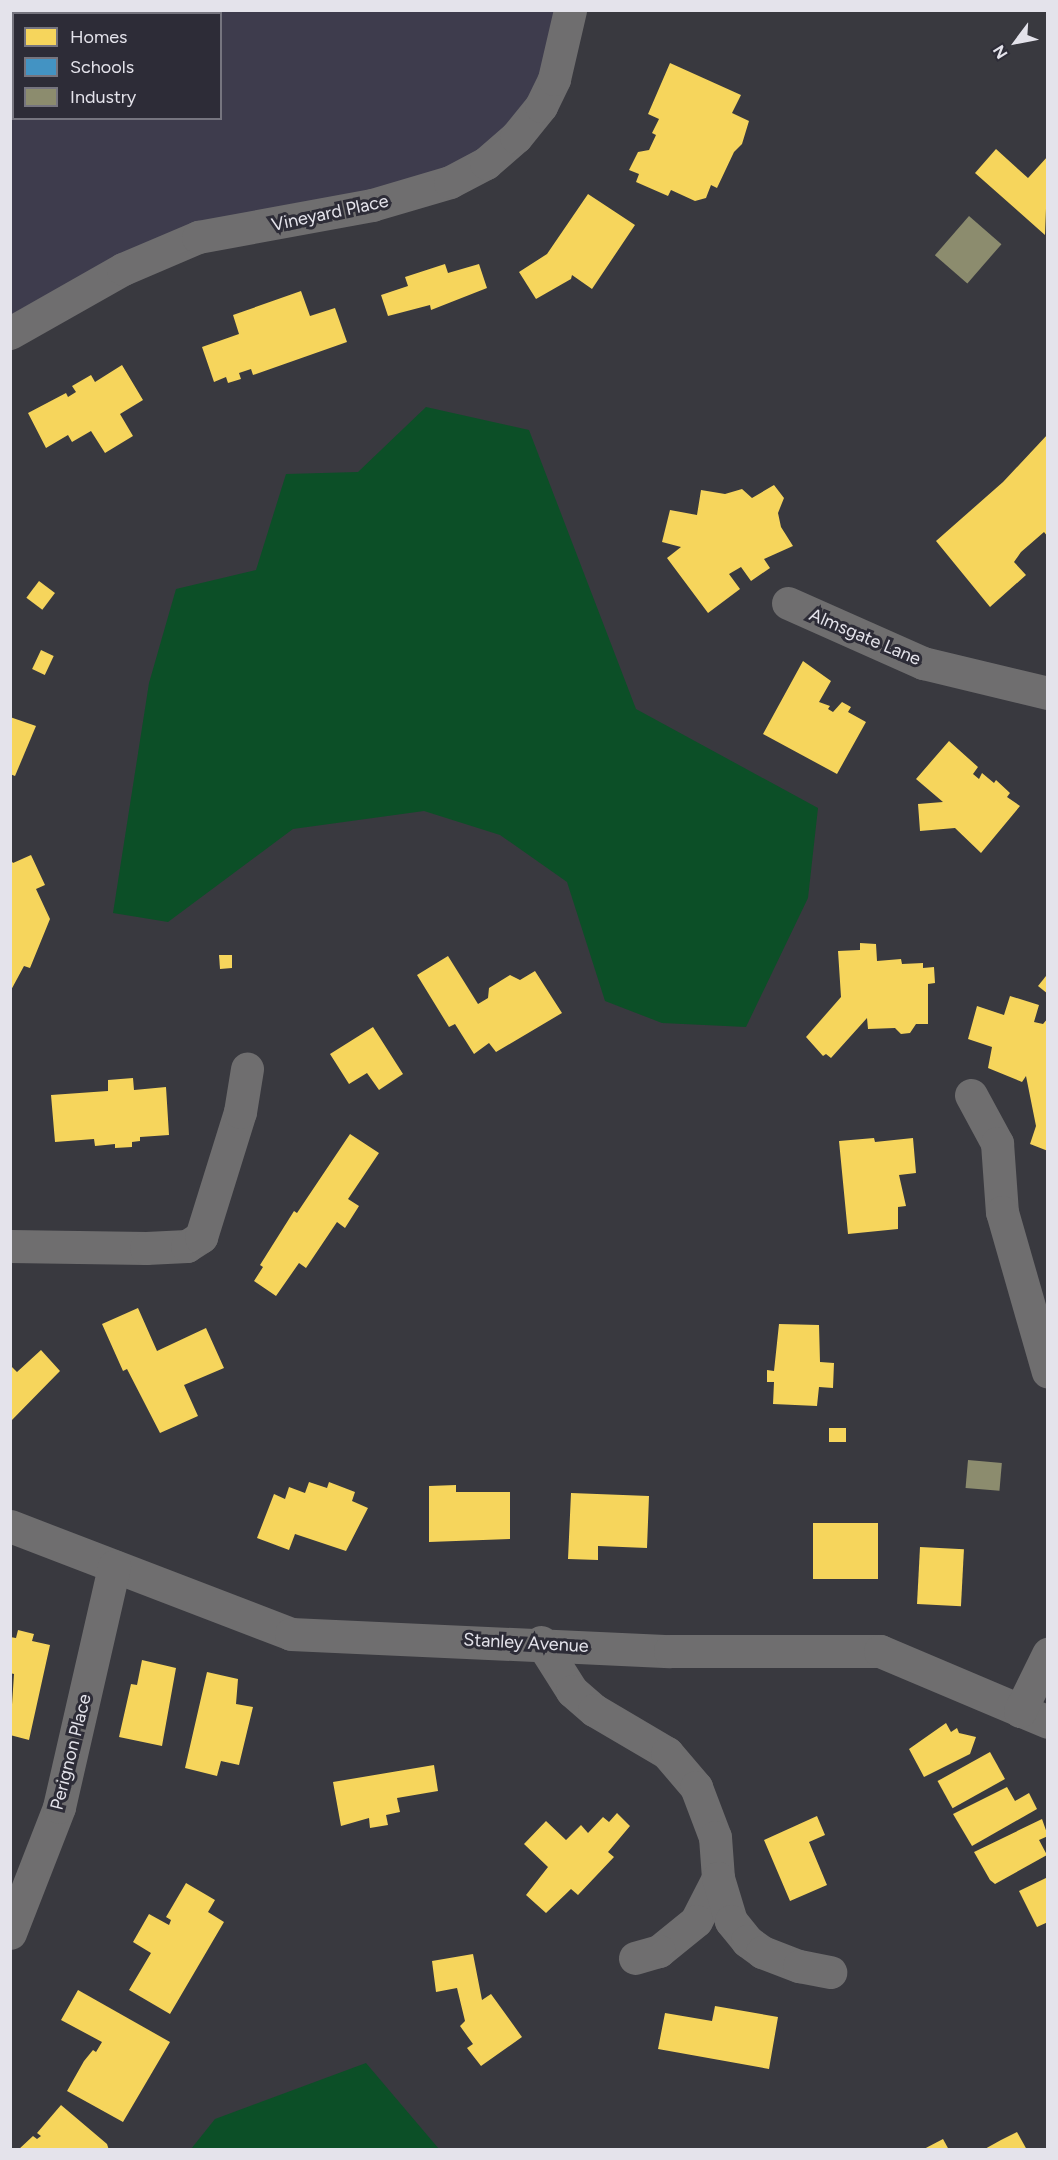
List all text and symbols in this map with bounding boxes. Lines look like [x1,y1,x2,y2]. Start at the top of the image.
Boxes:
legend [12,12,222,120]
north arrow [986,12,1046,72]
text: Homes [70,26,128,48]
text: N [989,42,1012,62]
text: Schools [70,56,134,78]
text: Industry [70,86,136,108]
street label: Vineyard Place [270,190,390,236]
street label: Almsgate Lane [806,604,924,670]
street label: Stanley Avenue [463,1629,589,1657]
street label: Perignon Place [46,1692,96,1812]

